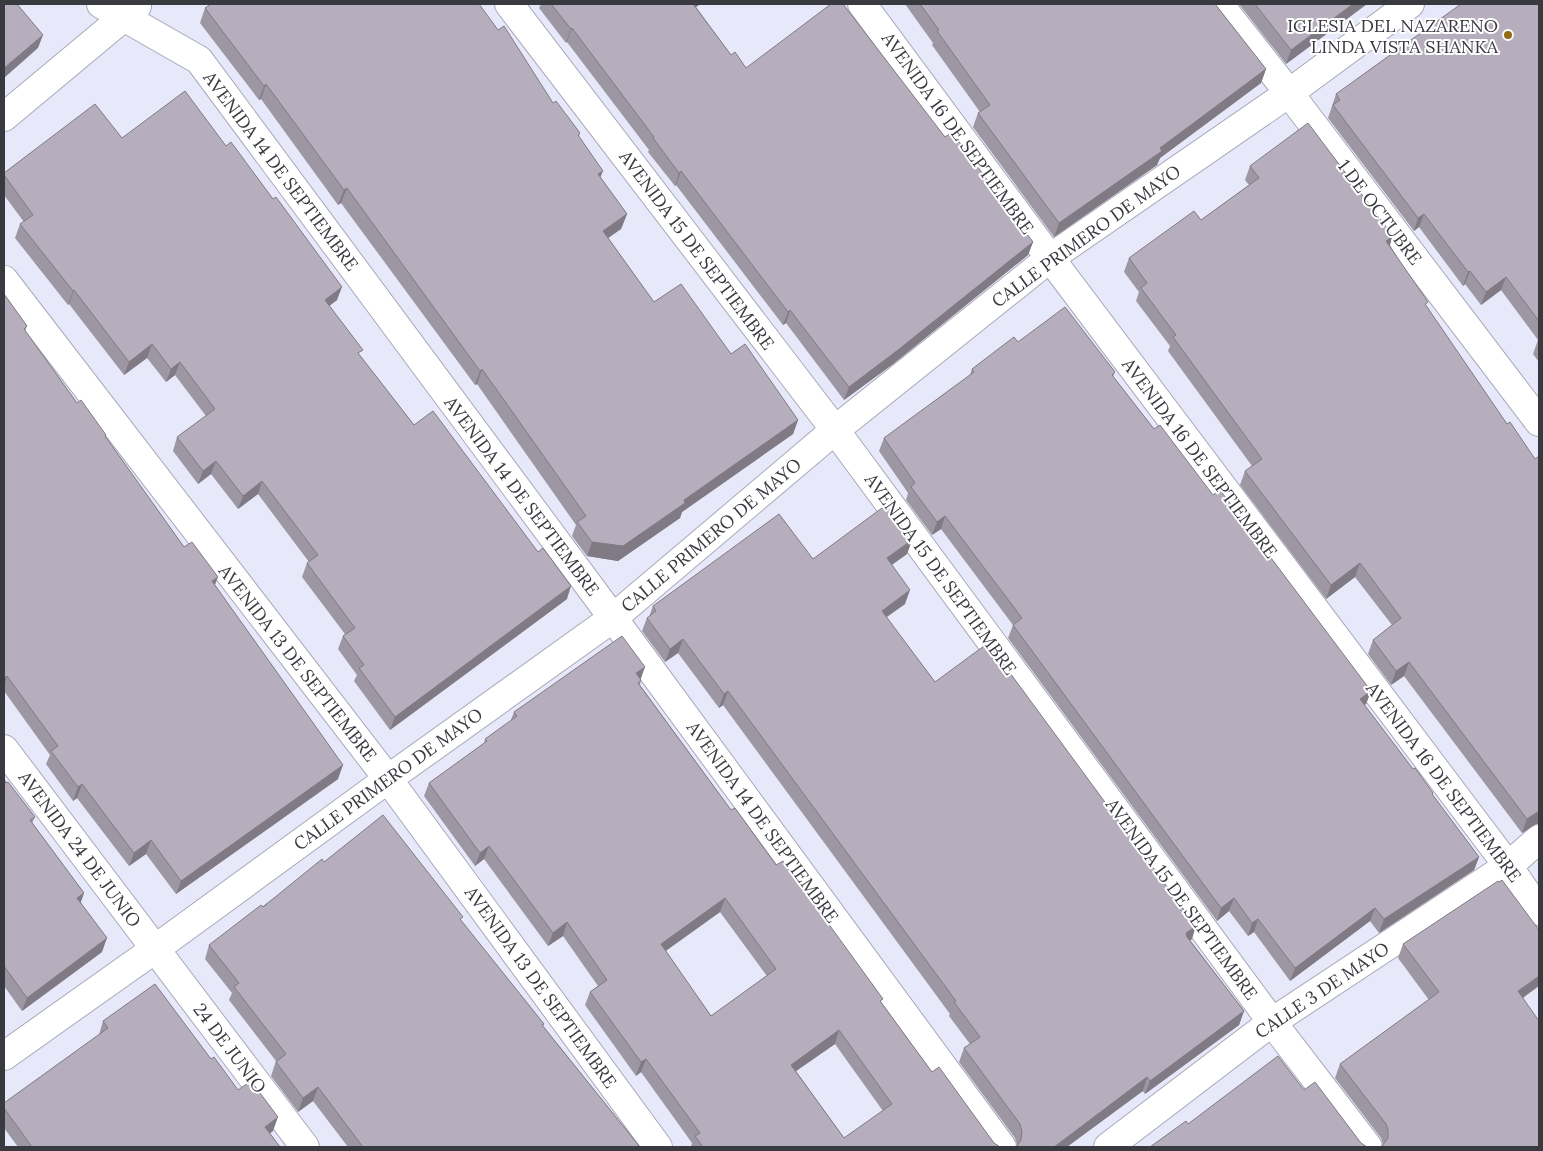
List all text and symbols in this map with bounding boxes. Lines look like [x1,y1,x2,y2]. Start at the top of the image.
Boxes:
place label: IGLESIA DEL NAZARENO LINDA VISTA SHANKA [1287,14,1499,58]
street label: AVENIDA 16 DE SEPTIEMBRE [876,27,1039,239]
marker: IGLESIA DEL NAZARENO LINDA VISTA SHANKA [1502,29,1514,41]
street label: AVENIDA 14 DE SEPTIEMBRE [198,66,364,275]
street label: AVENIDA 15 DE SEPTIEMBRE [614,145,780,354]
street label: 1 DE OCTUBRE [1333,155,1427,269]
street label: CALLE PRIMERO DE MAYO [987,160,1185,312]
street label: AVENIDA 16 DE SEPTIEMBRE [1117,353,1283,562]
street label: AVENIDA 14 DE SEPTIEMBRE [439,391,605,600]
street label: CALLE PRIMERO DE MAYO [616,453,806,617]
street label: AVENIDA 15 DE SEPTIEMBRE [859,468,1022,679]
street label: AVENIDA 13 DE SEPTIEMBRE [213,559,382,766]
street label: AVENIDA 16 DE SEPTIEMBRE [1361,677,1527,886]
street label: CALLE PRIMERO DE MAYO [289,703,487,855]
street label: AVENIDA 14 DE SEPTIEMBRE [681,716,844,927]
street label: AVENIDA 24 DE JUNIO [13,766,146,932]
street label: AVENIDA 15 DE SEPTIEMBRE [1100,793,1263,1004]
street label: AVENIDA 13 DE SEPTIEMBRE [459,881,622,1092]
street label: CALLE 3 DE MAYO [1251,937,1393,1043]
street label: 24 DE JUNIO [189,998,271,1098]

